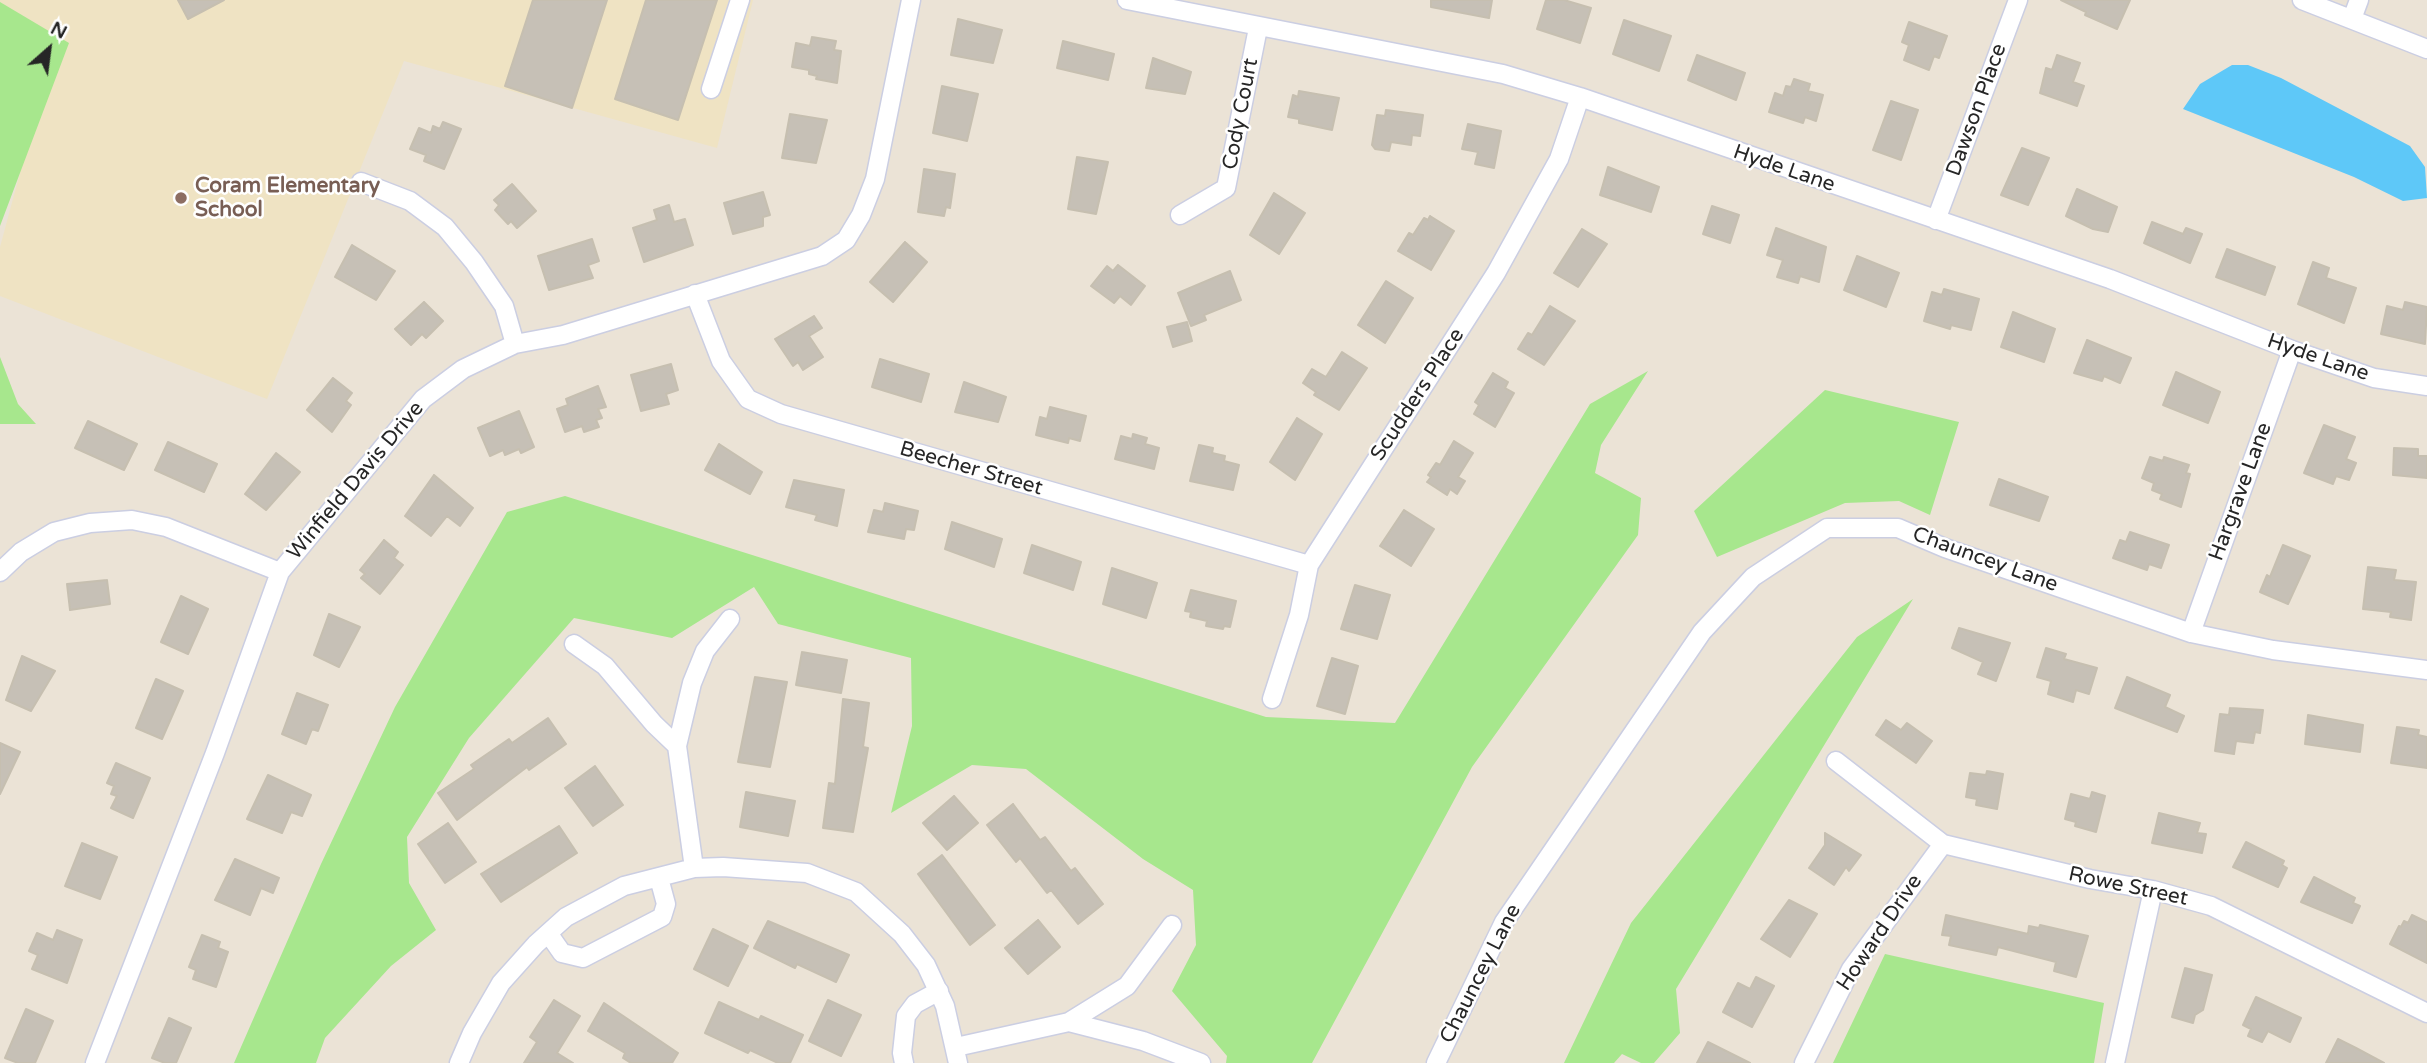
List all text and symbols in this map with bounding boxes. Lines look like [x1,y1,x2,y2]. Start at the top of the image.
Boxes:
north arrow [14,14,84,84]
text: N [47,17,71,44]
street label: Dawson Place [1941,40,2013,180]
street label: Cody Court [1218,56,1264,172]
street label: Hyde Lane [1730,140,1838,198]
place label: Coram Elementary School [195,173,380,223]
marker: Coram Elementary School [173,190,189,206]
street label: Scudders Place [1366,324,1470,466]
street label: Hyde Lane [2264,329,2372,387]
street label: Winfield Davis Drive [282,397,430,565]
street label: Hargrave Lane [2204,419,2278,565]
street label: Beecher Street [897,437,1045,501]
street label: Chauncey Lane [1909,522,2061,598]
street label: Rowe Street [2066,862,2190,912]
street label: Howard Drive [1832,870,1928,996]
street label: Chauncey Lane [1435,900,1527,1048]

